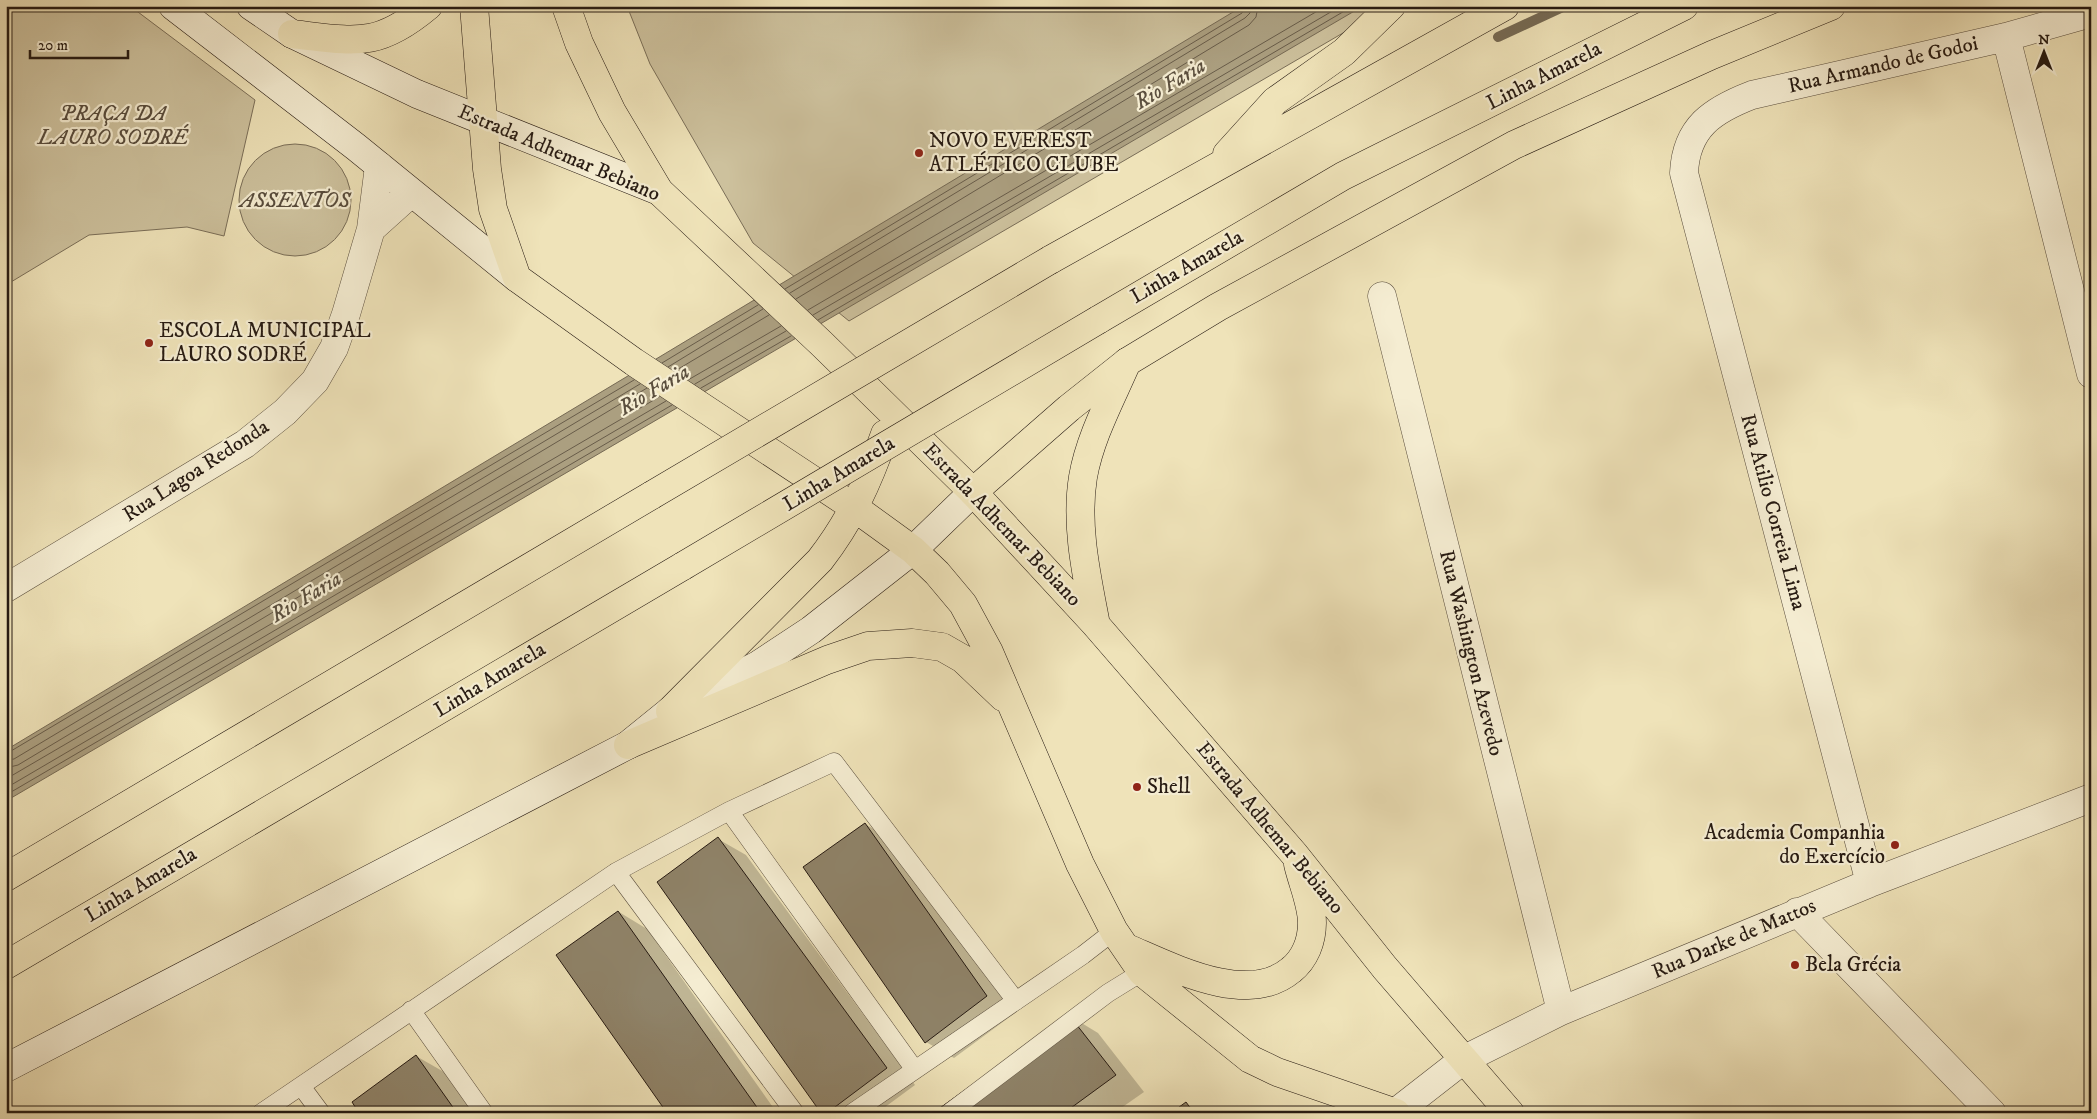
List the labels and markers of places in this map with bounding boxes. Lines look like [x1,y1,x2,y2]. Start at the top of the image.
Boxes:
place label: NOVO EVEREST ATLÉTICO CLUBE [929,128,1119,178]
marker: NOVO EVEREST ATLÉTICO CLUBE [913,147,925,159]
place label: ESCOLA MUNICIPAL LAURO SODRÉ [159,318,371,368]
marker: ESCOLA MUNICIPAL LAURO SODRÉ [143,337,155,349]
place label: Shell [1147,774,1191,800]
marker: Shell [1131,781,1143,793]
place label: Academia Companhia do Exercício [1704,820,1885,870]
marker: Academia Companhia do Exercício [1889,839,1901,851]
place label: Bela Grécia [1805,952,1901,978]
marker: Bela Grécia [1789,959,1801,971]

